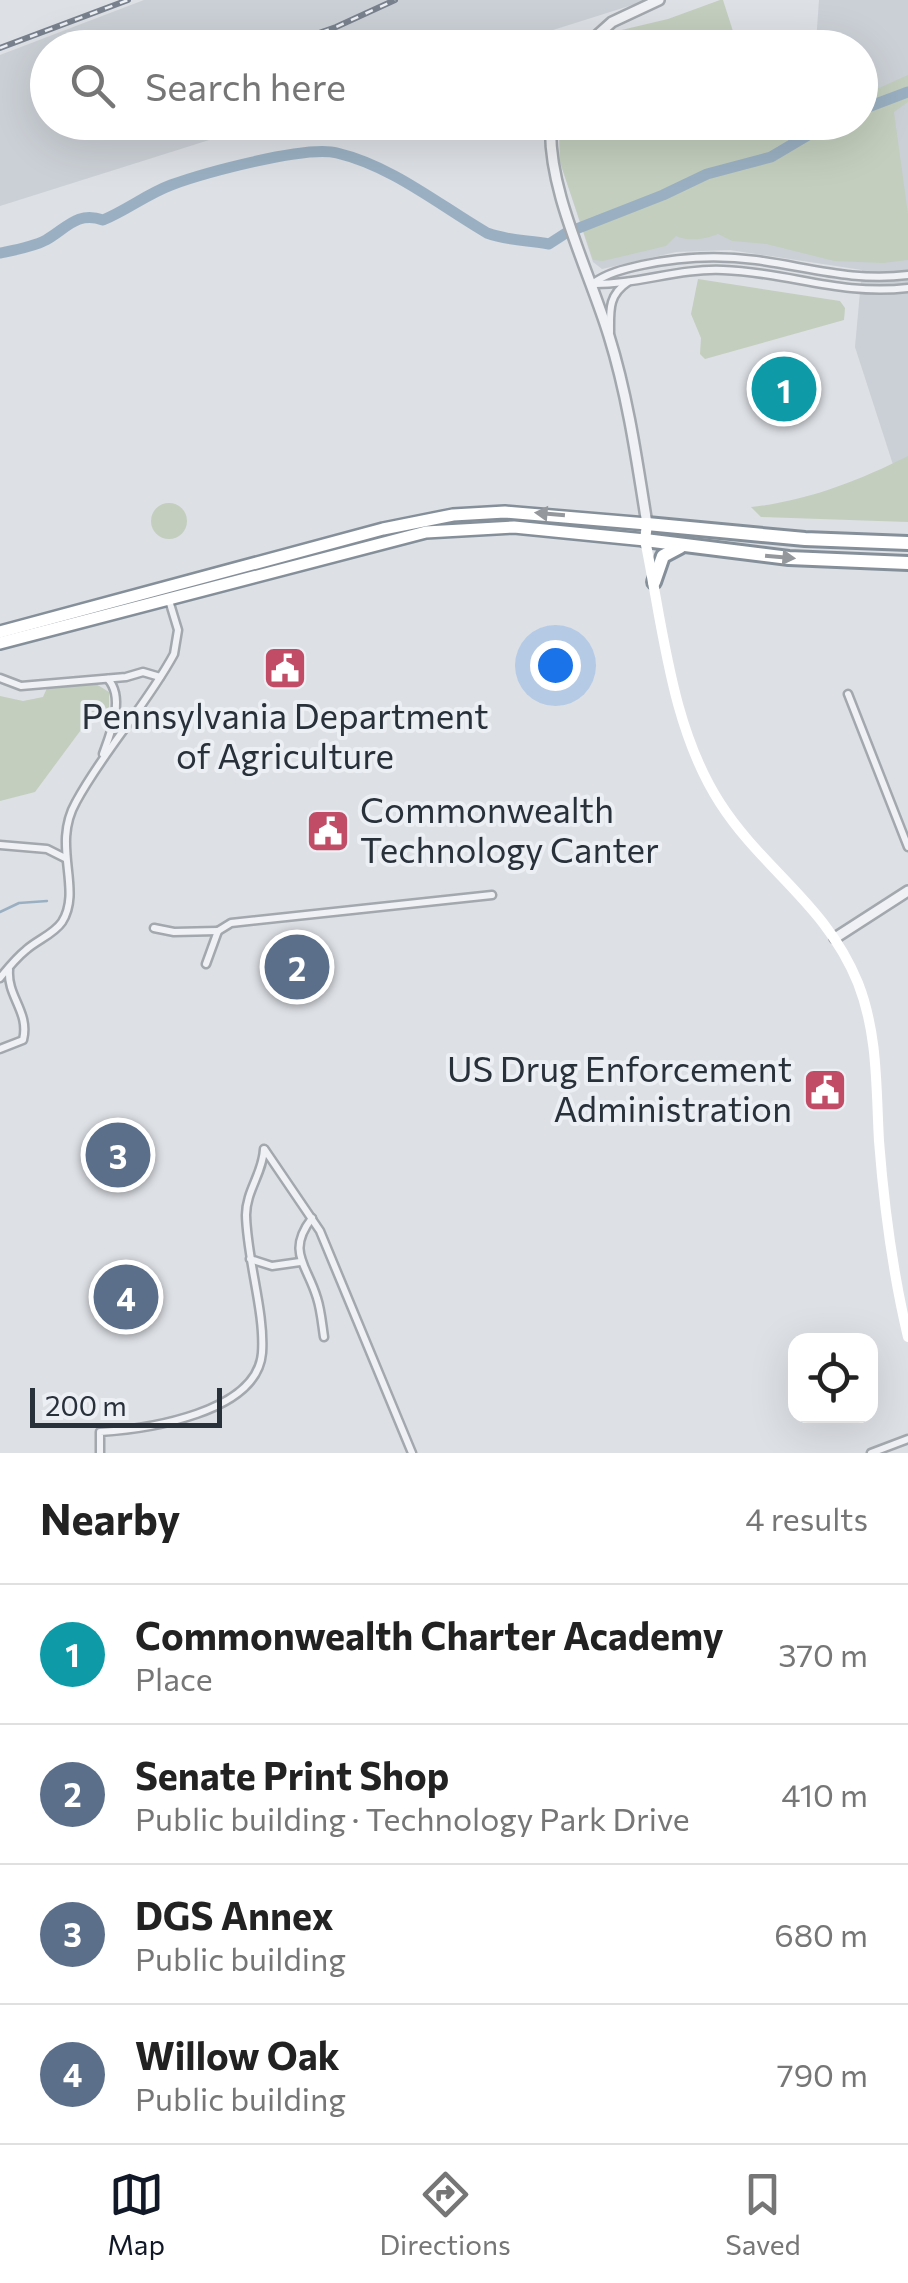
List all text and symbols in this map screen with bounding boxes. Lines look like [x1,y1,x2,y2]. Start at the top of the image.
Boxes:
search box [30,30,878,140]
icon: search [65,58,120,113]
text: Search here [145,62,346,109]
pin: 1 [752,352,816,426]
one-way arrow [534,506,566,522]
one-way arrow [764,549,796,565]
your location [530,640,581,691]
public building icon: Pennsylvania Department of Agriculture [262,645,308,691]
place label: Pennsylvania Department of Agriculture [81,693,489,776]
place label: Commonwealth Technology Canter [360,787,659,870]
public building icon: Commonwealth Technology Canter [305,808,351,854]
pin: 2 [264,930,330,1004]
place label: US Drug Enforcement Administration [447,1046,792,1129]
public building icon: US Drug Enforcement Administration [802,1067,848,1113]
pin: 3 [86,1118,150,1192]
pin: 4 [94,1260,158,1334]
map controls [788,1333,878,1423]
button: locate [788,1333,878,1423]
scale bar [30,1383,222,1428]
text: 200 m [45,1388,127,1422]
text: Nearby [40,1492,180,1544]
text: 4 results [745,1498,868,1538]
text: Commonwealth Charter Academy [135,1611,724,1658]
text: 1 [65,1634,80,1674]
text: 370 m [778,1634,868,1674]
text: Place [135,1658,213,1698]
text: Senate Print Shop [135,1751,449,1798]
text: 2 [63,1774,82,1814]
text: 410 m [781,1774,868,1814]
text: Public building · Technology Park Drive [135,1798,690,1838]
text: DGS Annex [135,1891,334,1938]
text: 3 [63,1914,82,1954]
text: 680 m [774,1914,868,1954]
text: Public building [135,1938,346,1978]
text: Willow Oak [135,2031,340,2078]
text: 4 [63,2054,82,2094]
text: 790 m [777,2054,868,2094]
text: Public building [135,2078,346,2118]
tab: Map [107,2167,165,2261]
tab: Directions [379,2167,511,2261]
tab: Saved [725,2167,801,2261]

